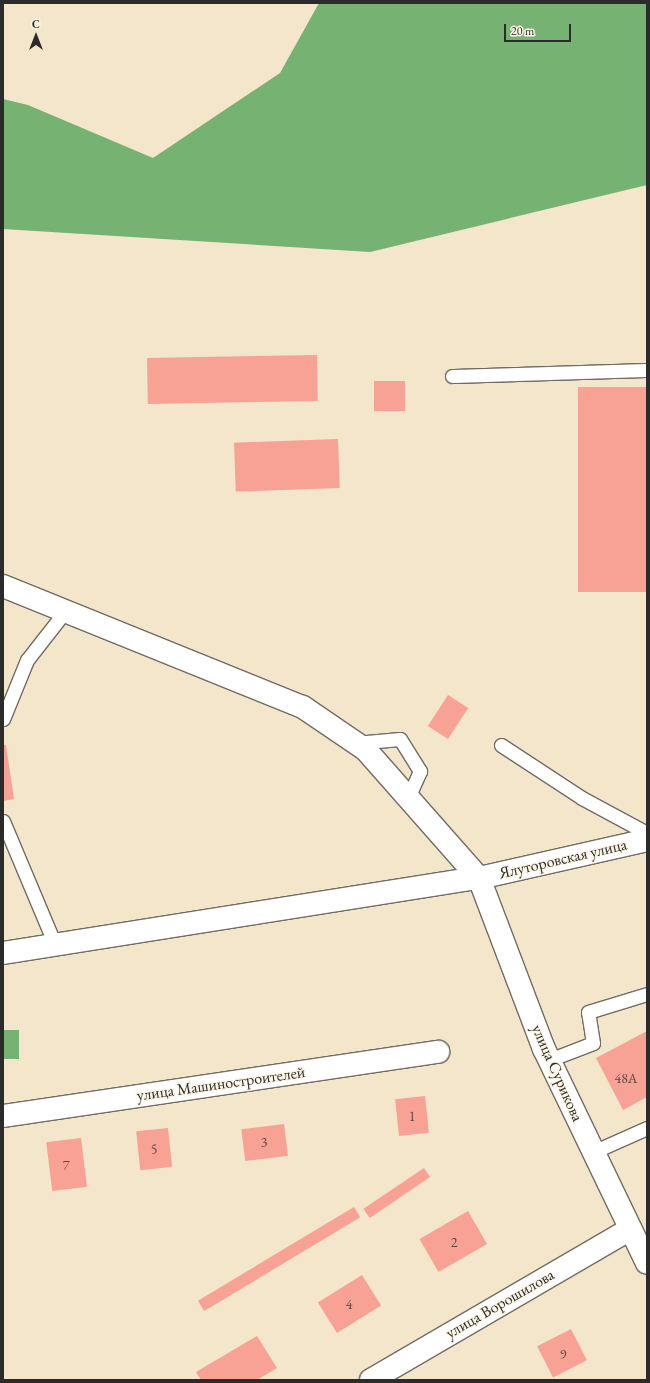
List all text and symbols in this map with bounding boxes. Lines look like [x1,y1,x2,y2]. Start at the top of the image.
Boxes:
north arrow [16,16,56,56]
scale bar [506,16,573,42]
text: С [32,17,40,31]
text: 20 m [511,23,534,39]
street label: Ялуторовская улица [497,835,629,883]
street label: улица Сурикова [527,1022,587,1124]
street label: улица Машиностроителей [136,1063,306,1105]
house number: 48А [614,1070,638,1086]
house number: 1 [409,1108,415,1124]
house number: 3 [261,1134,267,1150]
house number: 5 [151,1141,157,1157]
house number: 7 [63,1157,69,1173]
house number: 2 [451,1234,457,1250]
street label: улица Ворошилова [442,1265,558,1343]
house number: 4 [346,1296,352,1312]
house number: 9 [560,1346,566,1362]

